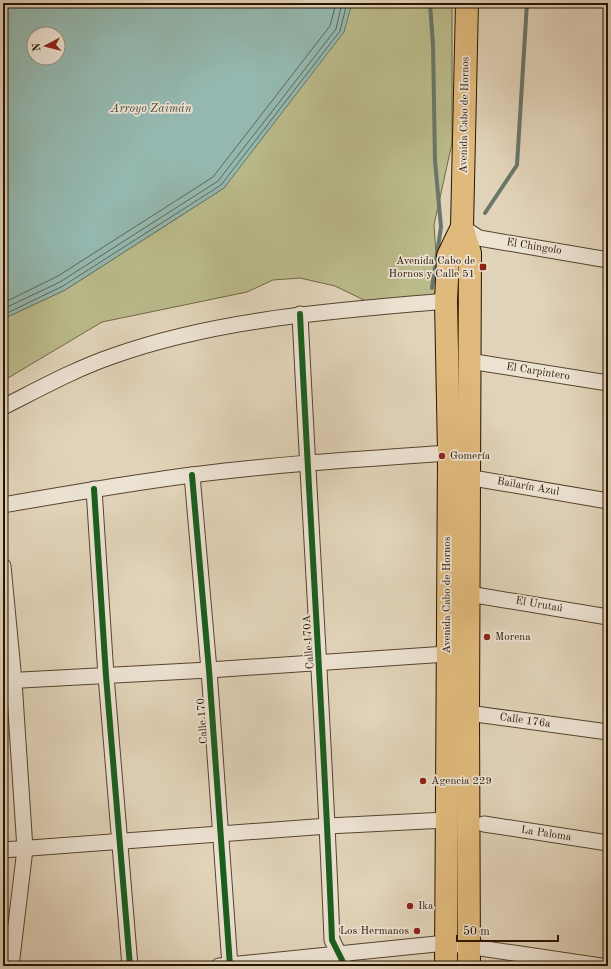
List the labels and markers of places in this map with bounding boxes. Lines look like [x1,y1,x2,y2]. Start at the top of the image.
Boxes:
place label: Avenida Cabo de Hornos y Calle 51 [389,256,475,280]
marker: Avenida Cabo de Hornos y Calle 51 [478,262,488,272]
marker: Gomería [437,451,447,461]
place label: Gomería [450,451,491,462]
marker: Morena [482,632,492,642]
place label: Morena [495,632,531,643]
marker: Agencia 229 [418,776,428,786]
place label: Agencia 229 [431,776,492,787]
marker: Ika [405,901,415,911]
place label: Ika [418,901,434,912]
place label: Los Hermanos [340,926,409,937]
marker: Los Hermanos [412,926,422,936]

